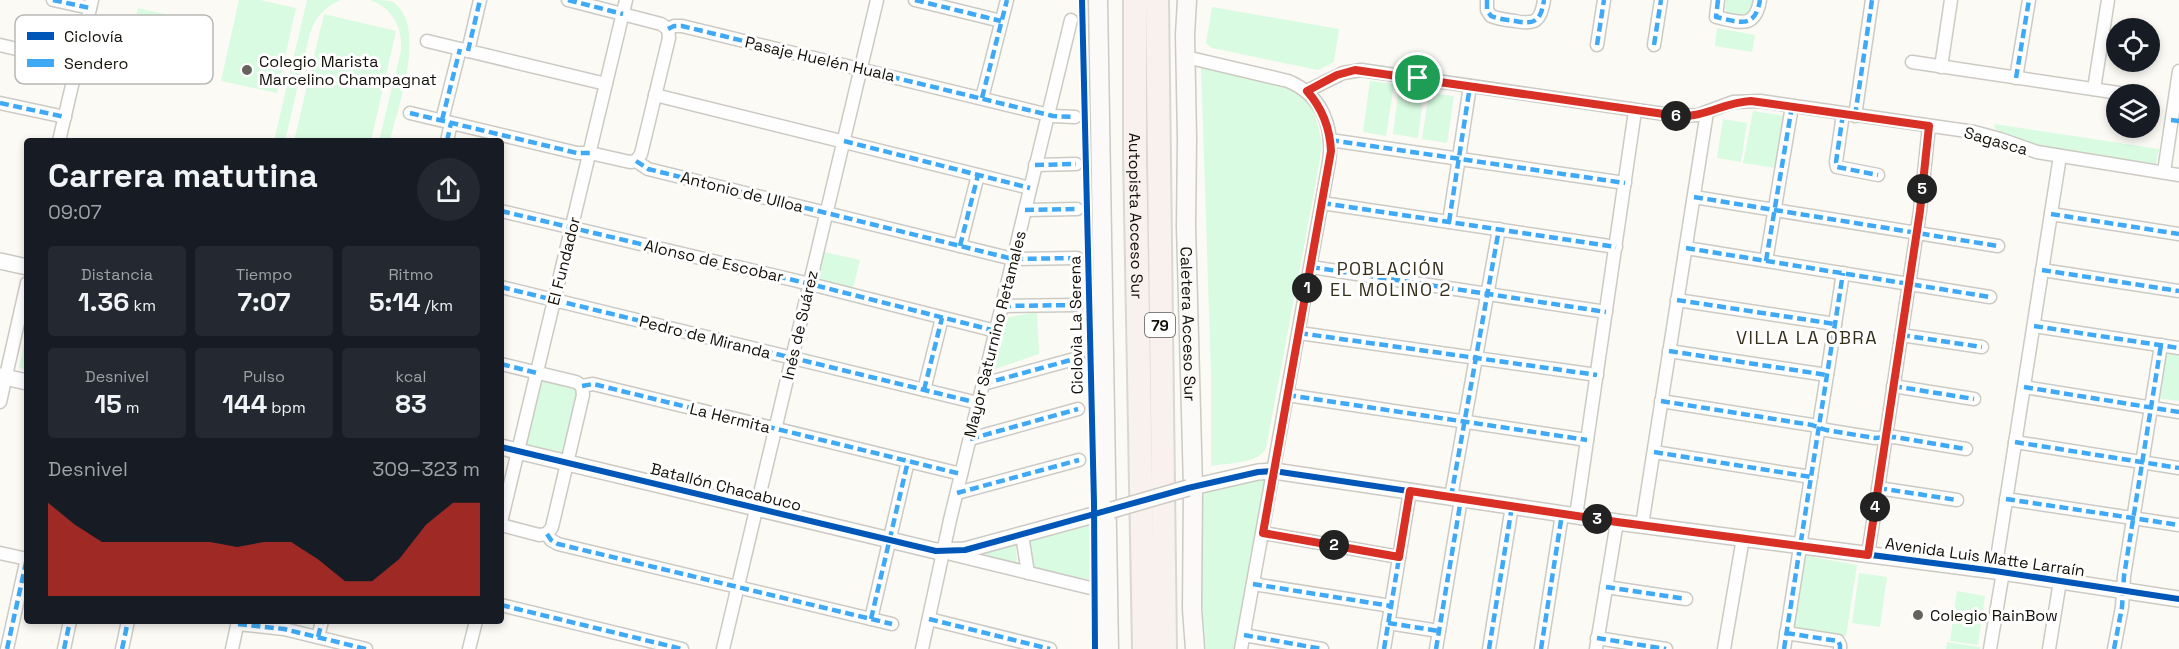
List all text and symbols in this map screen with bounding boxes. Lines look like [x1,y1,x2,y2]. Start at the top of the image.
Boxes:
legend [15,15,213,84]
map controls [2106,18,2160,138]
button: locate [2106,18,2160,72]
text: Ciclovía [64,26,123,47]
street label: Pasaje Huelén Huala [743,32,897,86]
place label: Colegio Marista Marcelino Champagnat [259,51,437,90]
pin [1392,52,1443,103]
text: Sendero [64,53,129,74]
icon: arrive [1401,61,1434,94]
marker: Colegio Marista Marcelino Champagnat [240,63,254,77]
button: layers [2106,84,2160,138]
pin: 6 [1661,101,1691,131]
text: 6 [1671,105,1681,126]
street label: Sagasca [1962,122,2030,160]
street label: Autopista Acceso Sur [1124,133,1148,299]
text: Carrera matutina [48,155,318,197]
button: share [417,158,480,221]
street label: Antonio de Ulloa [678,167,806,217]
pin: 5 [1907,174,1937,204]
text: 5 [1917,178,1927,199]
text: 09:07 [48,199,102,225]
street label: El Fundador [543,214,585,308]
street label: Mayor Saturnino Retamales [959,228,1031,440]
street label: Alonso de Escobar [642,235,786,287]
street label: Caletera Acceso Sur [1176,246,1201,402]
street label: Ciclovìa La Serena [1064,256,1088,394]
district label: POBLACIÓN EL MOLINO 2 [1330,257,1452,301]
text: Distancia [81,264,153,285]
text: Tiempo [236,264,292,285]
text: Ritmo [388,264,434,285]
street label: Inés de Suárez [777,268,823,382]
pin: 1 [1292,273,1322,303]
text: 1 [1303,277,1311,298]
text: 1.36 [78,285,129,319]
text: 7:07 [238,285,290,319]
text: 5:14 [369,285,421,319]
text: km [129,295,156,316]
text: /km [421,295,453,316]
street label: Pedro de Miranda [637,311,773,363]
road number: 79 [1145,313,1175,337]
district label: VILLA LA OBRA [1736,326,1878,349]
text: Desnivel [85,366,149,387]
text: Pulso [243,366,285,387]
text: kcal [396,366,426,387]
text: 15 [94,387,122,421]
text: 144 [222,387,267,421]
text: 83 [395,387,427,421]
text: m [122,397,140,418]
text: bpm [267,397,306,418]
street label: La Hermita [688,398,772,438]
text: Desnivel [48,456,128,482]
text: 309–323 m [372,456,480,482]
street label: Batallón Chacabuco [648,458,804,516]
pin: 4 [1860,492,1890,522]
text: 4 [1870,496,1880,517]
pin: 3 [1582,504,1612,534]
text: 3 [1592,508,1602,529]
pin: 2 [1319,530,1349,560]
street label: Avenida Luis Matte Larraín [1884,533,2086,581]
text: 2 [1329,534,1339,555]
place label: Colegio RainBow [1930,605,2058,626]
marker: Colegio RainBow [1911,608,1925,622]

